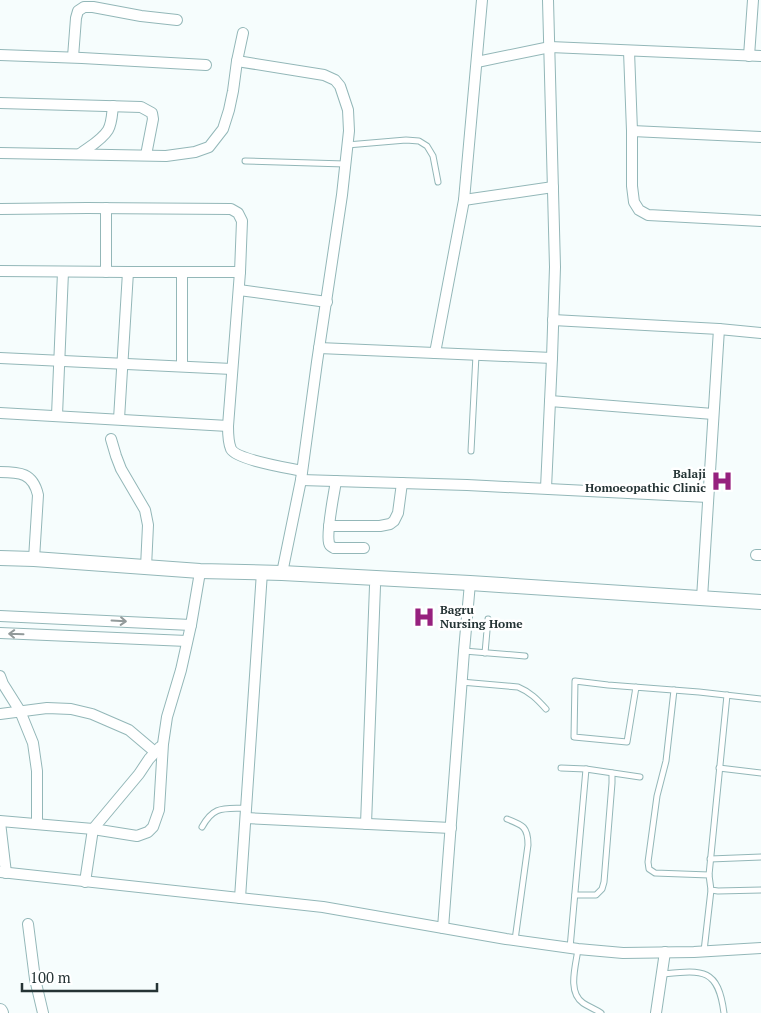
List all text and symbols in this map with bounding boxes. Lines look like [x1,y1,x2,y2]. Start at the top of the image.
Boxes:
place label: Balaji Homoeopathic Clinic [585,466,706,495]
hospital icon: Balaji Homoeopathic Clinic [709,468,735,494]
place label: Bagru Nursing Home [440,602,523,631]
hospital icon: Bagru Nursing Home [411,604,437,630]
one-way arrow [110,617,126,626]
one-way arrow [8,629,24,638]
scale bar [22,960,158,992]
text: 100 m [30,967,71,987]

